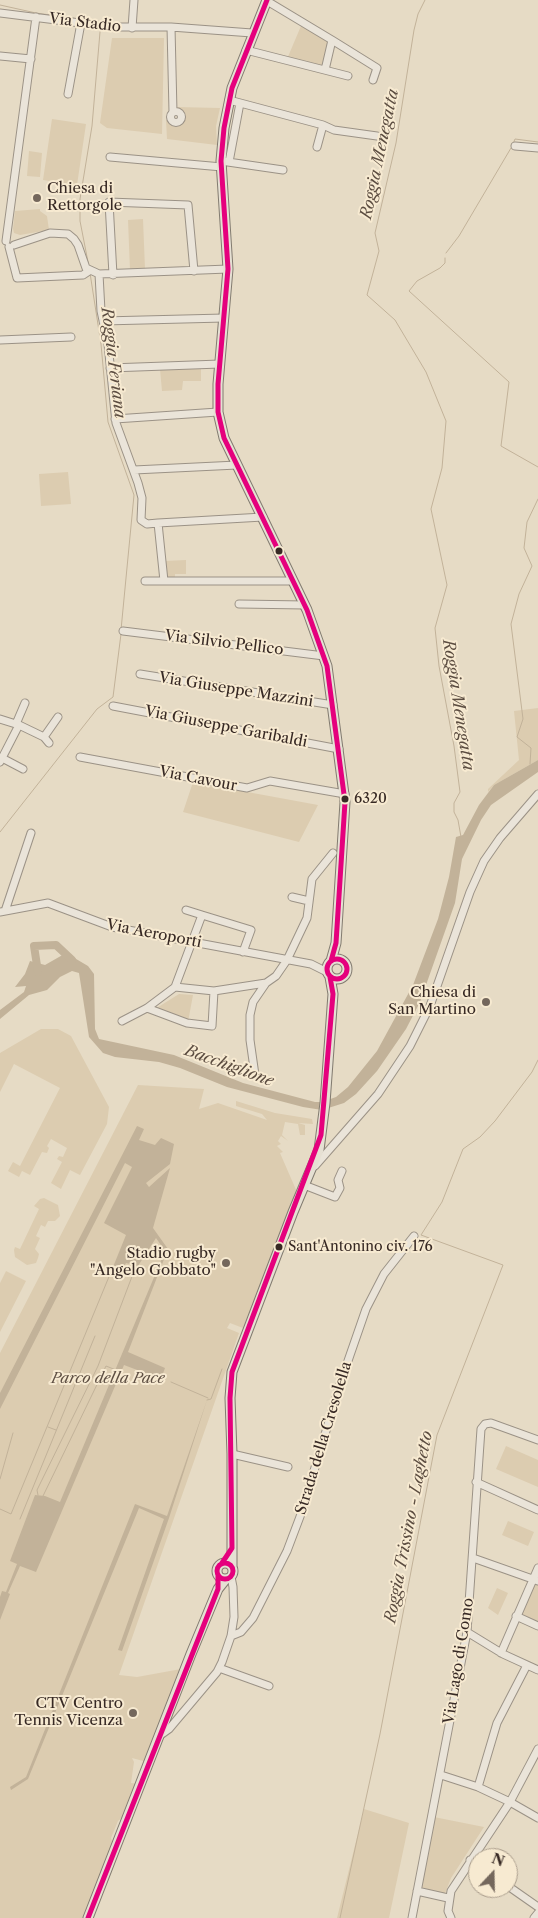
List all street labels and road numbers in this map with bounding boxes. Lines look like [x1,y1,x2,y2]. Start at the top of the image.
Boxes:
street label: Via Stadio [48,10,122,36]
street label: Via Silvio Pellico [164,627,284,659]
street label: Via Giuseppe Mazzini [158,669,314,711]
street label: Via Giuseppe Garibaldi [143,702,309,752]
street label: Via Cavour [158,763,238,795]
street label: Via Aeroporti [105,916,203,952]
street label: Strada della Cresolella [292,1359,356,1517]
street label: Via Lago di Como [440,1597,478,1725]

